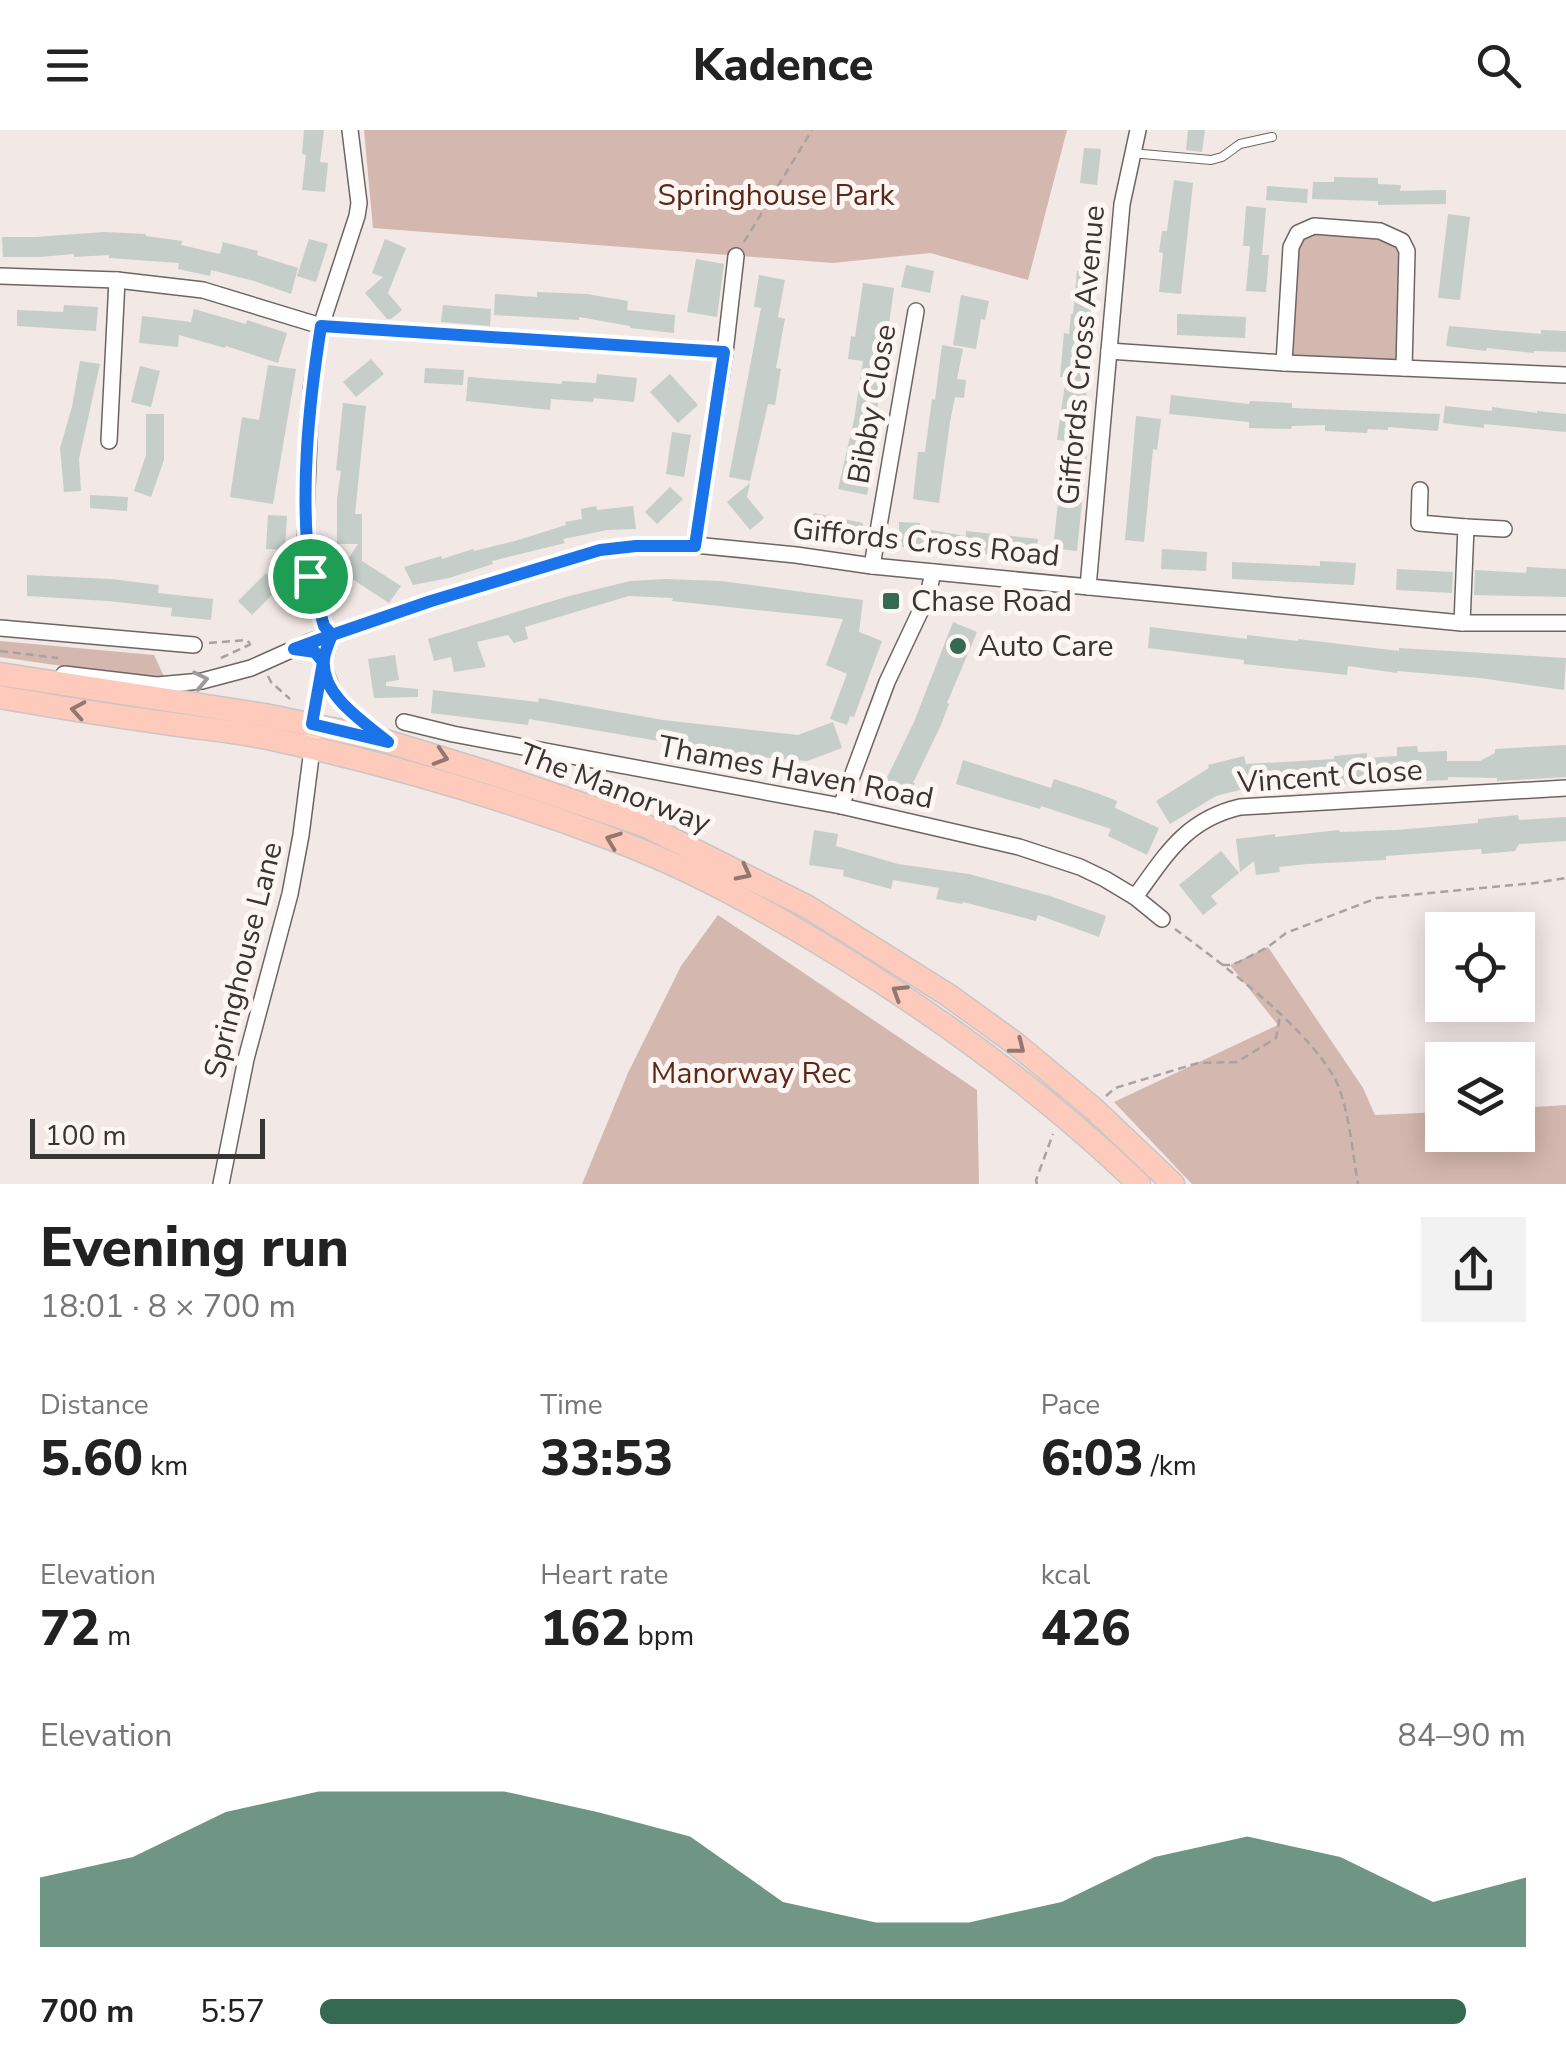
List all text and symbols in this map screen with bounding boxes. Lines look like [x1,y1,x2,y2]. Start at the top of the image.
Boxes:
text: Kadence [693,35,873,96]
icon: menu [40,38,95,93]
icon: search [1471,38,1526,93]
park label: Springhouse Park [658,175,895,216]
street label: Giffords Cross Avenue [1048,203,1115,507]
street label: Bibby Close [838,321,907,487]
street label: Giffords Cross Road [790,508,1062,577]
pin [268,534,353,619]
icon: arrive [283,549,338,604]
place label: Chase Road [911,581,1072,622]
marker: Chase Road [880,590,902,612]
place label: Auto Care [978,626,1114,667]
marker: Auto Care [947,635,969,657]
one-way arrow [192,671,209,692]
one-way arrow [70,701,86,722]
street label: Thames Haven Road [655,726,937,819]
street label: The Manorway [513,733,717,844]
one-way arrow [431,746,448,766]
street label: Vincent Close [1235,750,1424,803]
one-way arrow [605,831,622,852]
street label: Springhouse Lane [194,838,293,1083]
one-way arrow [733,861,751,880]
map controls [1425,912,1535,1152]
button: locate [1425,912,1535,1022]
one-way arrow [892,986,910,1005]
one-way arrow [1007,1035,1025,1052]
button: layers [1425,1042,1535,1152]
park label: Manorway Rec [651,1053,851,1094]
scale bar [30,1114,265,1158]
text: 100 m [45,1117,127,1155]
text: Evening run [40,1210,349,1285]
button: share [1421,1217,1526,1322]
text: 18:01 · 8 × 700 m [40,1285,296,1328]
text: Distance [40,1386,149,1424]
text: Time [540,1386,603,1424]
text: Pace [1041,1386,1100,1424]
text: 5.60 [40,1424,143,1493]
text: 33:53 [540,1424,673,1493]
text: 6:03 [1041,1424,1144,1493]
text: km [143,1447,188,1485]
text: /km [1144,1447,1197,1485]
text: Elevation [40,1556,156,1594]
text: Heart rate [540,1556,668,1594]
text: kcal [1041,1556,1090,1594]
text: 72 [40,1594,100,1663]
text: 162 [540,1594,630,1663]
text: 426 [1041,1594,1131,1663]
text: m [100,1617,131,1655]
text: bpm [630,1617,694,1655]
text: Elevation [40,1714,173,1757]
text: 84–90 m [1398,1714,1526,1757]
text: 700 m [40,1990,134,2033]
text: 5:57 [200,1990,265,2033]

